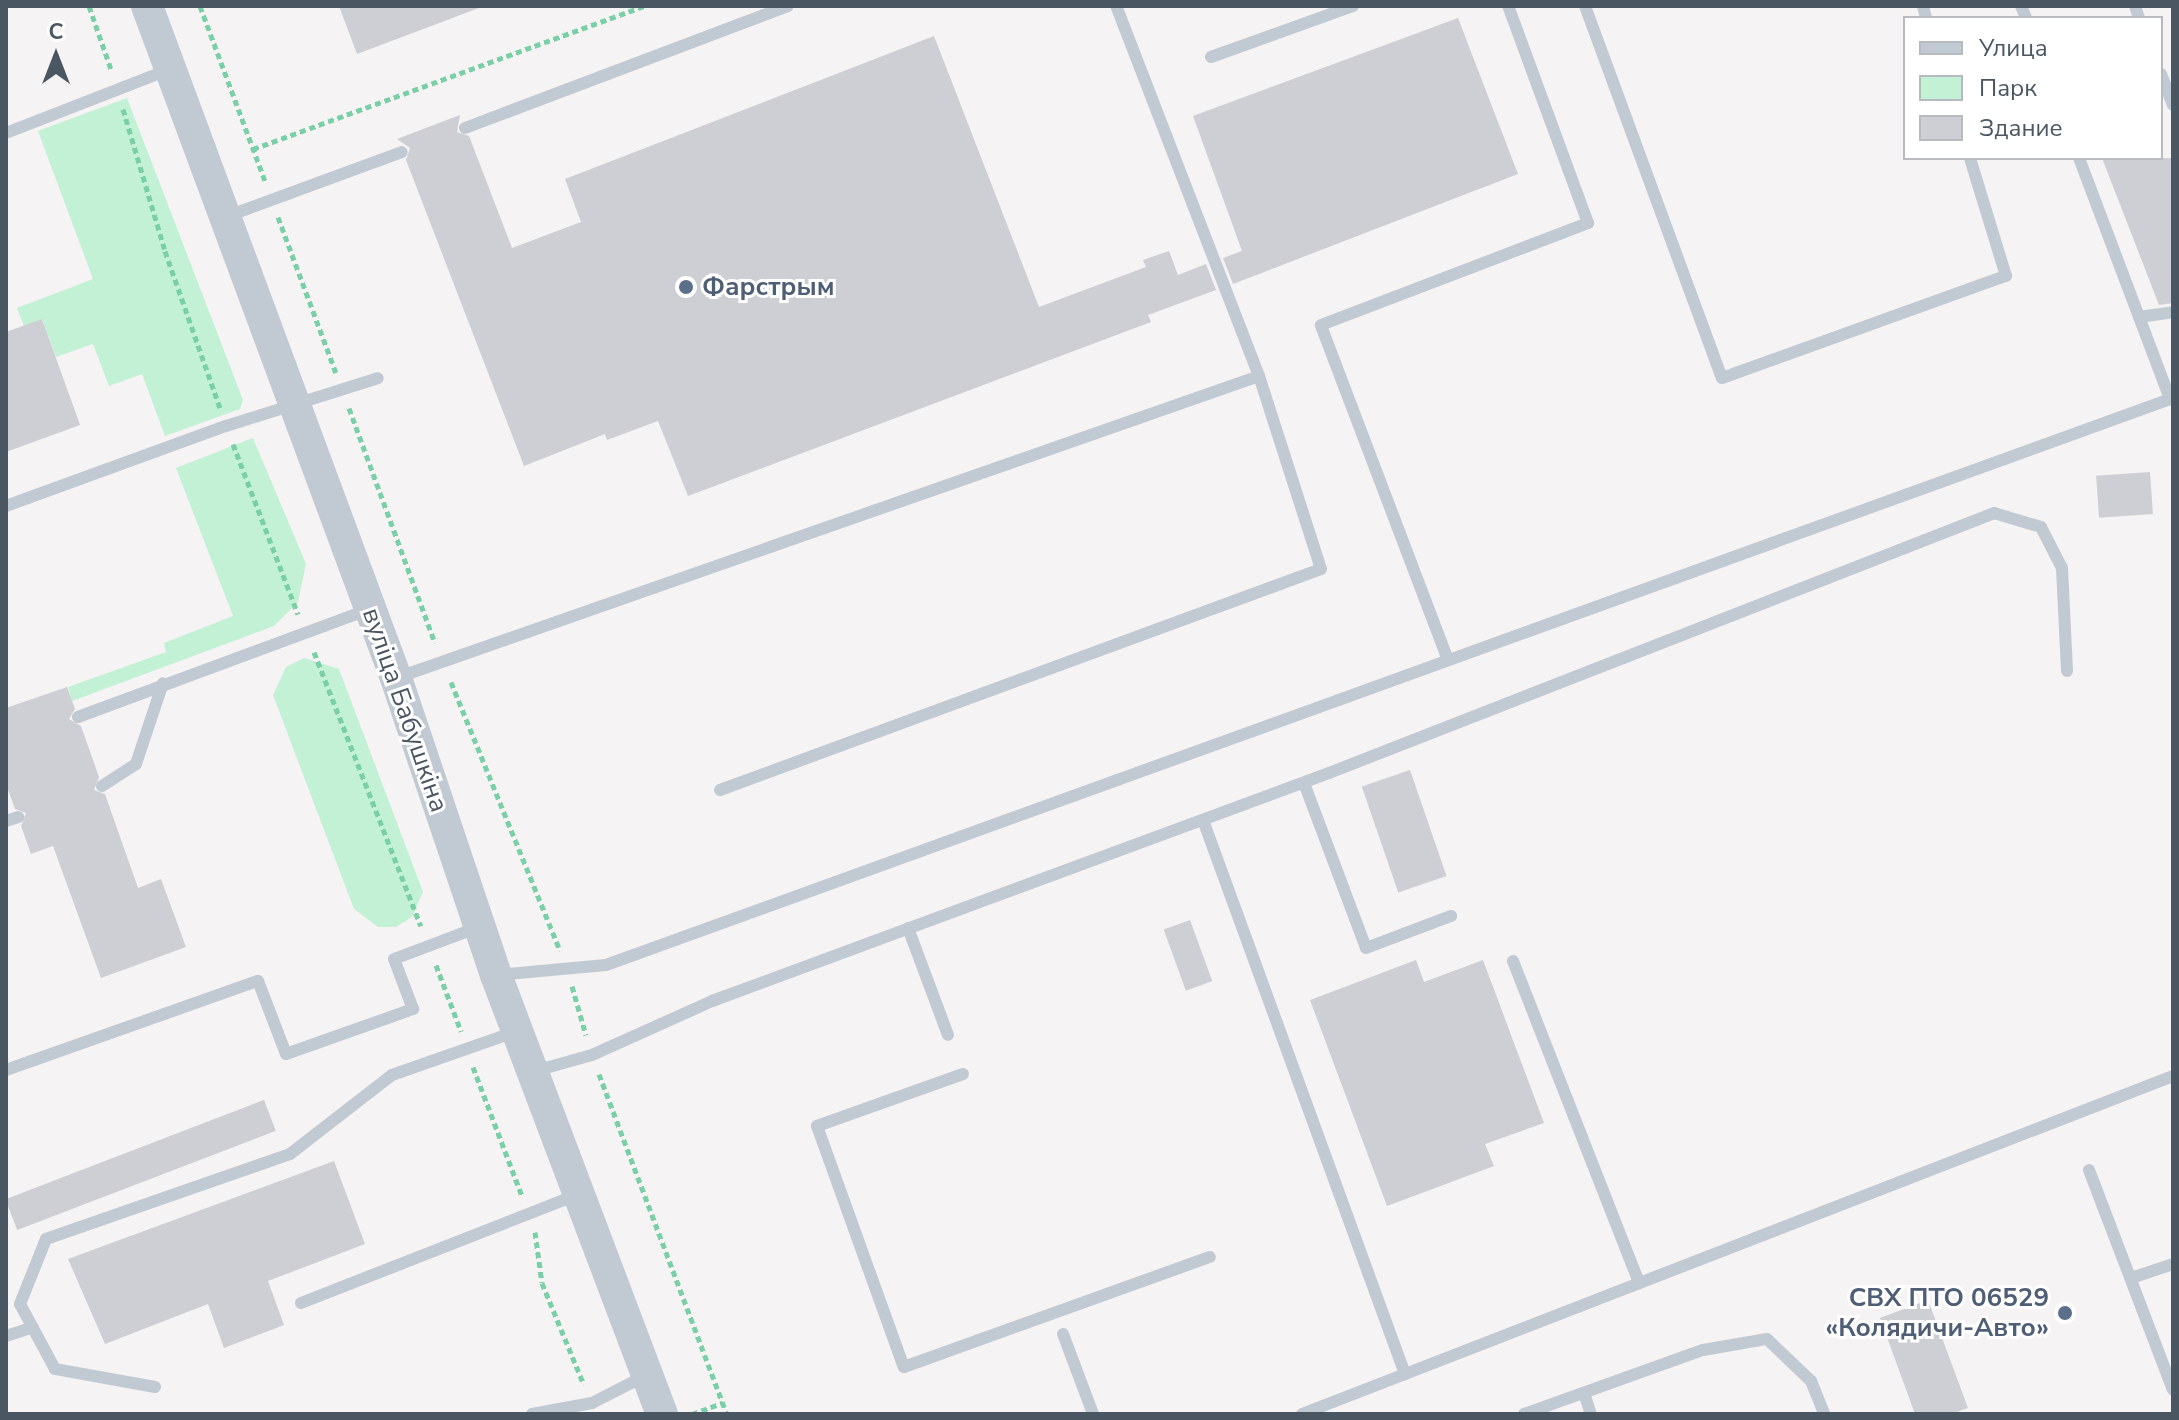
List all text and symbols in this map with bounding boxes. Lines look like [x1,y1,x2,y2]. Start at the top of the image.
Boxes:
north arrow [16,16,96,96]
legend [1903,16,2163,160]
text: С [49,17,63,47]
text: Улица [1979,32,2048,64]
text: Парк [1979,72,2037,104]
text: Здание [1979,112,2063,144]
place label: Фарстрым [702,271,834,303]
marker: Фарстрым [677,278,695,296]
street label: вуліца Бабушкіна [355,604,455,816]
place label: СВХ ПТО 06529 «Колядичи-Авто» [1825,1282,2049,1344]
marker: СВХ ПТО 06529 «Колядичи-Авто» [2056,1304,2074,1322]

